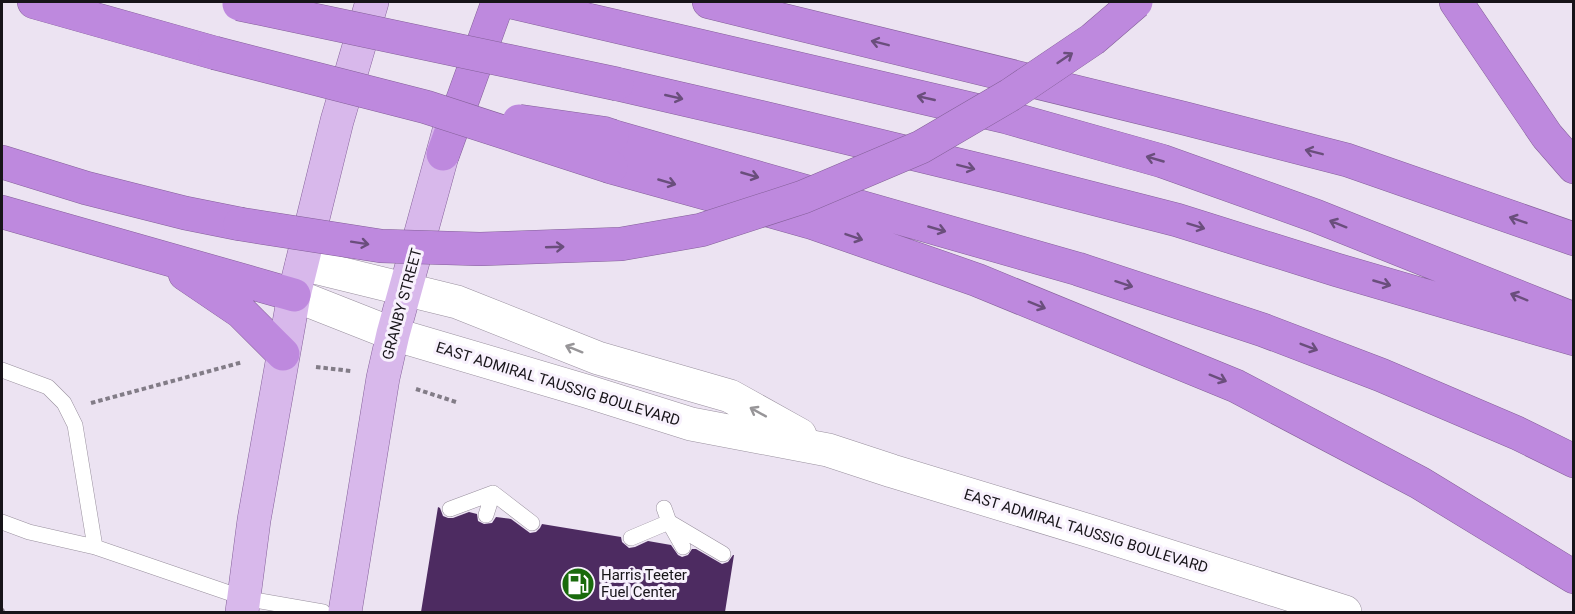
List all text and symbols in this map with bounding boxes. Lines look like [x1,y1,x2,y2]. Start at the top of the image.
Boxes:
one-way arrow [871,36,890,48]
one-way arrow [1056,52,1073,64]
one-way arrow [664,92,683,104]
one-way arrow [917,92,936,104]
one-way arrow [1304,145,1323,157]
one-way arrow [1146,153,1165,164]
one-way arrow [956,161,975,173]
one-way arrow [740,170,759,181]
one-way arrow [658,177,677,188]
one-way arrow [1509,214,1528,225]
one-way arrow [1330,218,1348,229]
one-way arrow [1186,221,1205,232]
one-way arrow [927,224,946,235]
one-way arrow [845,233,863,244]
one-way arrow [350,238,370,249]
one-way arrow [545,241,565,252]
street label: GRANBY STREET [378,246,426,362]
one-way arrow [1372,278,1391,289]
one-way arrow [1114,280,1133,291]
one-way arrow [1511,291,1529,302]
one-way arrow [1028,300,1046,311]
street label: EAST ADMIRAL TAUSSIG BOULEVARD [434,338,682,430]
one-way arrow [1299,342,1317,353]
one-way arrow [566,343,584,354]
one-way arrow [1208,373,1227,384]
one-way arrow [750,406,767,418]
street label: EAST ADMIRAL TAUSSIG BOULEVARD [962,485,1210,577]
fuel station icon: Harris Teeter Fuel Center [560,566,596,602]
place label: Harris Teeter Fuel Center [601,566,687,601]

